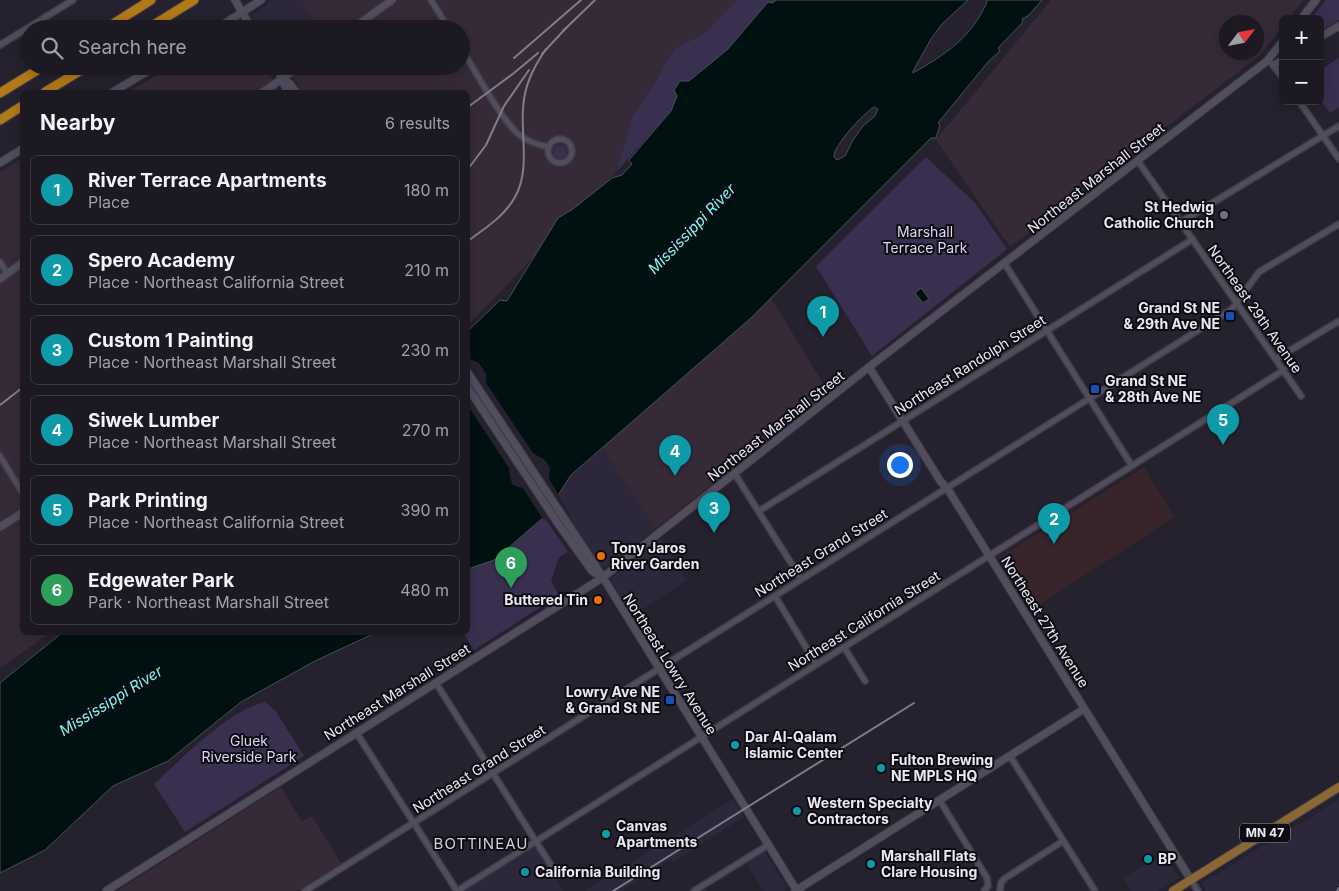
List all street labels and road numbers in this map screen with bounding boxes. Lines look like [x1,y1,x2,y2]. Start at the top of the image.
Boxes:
street label: Northeast Marshall Street [1024,119,1168,236]
street label: Northeast 29th Avenue [1205,241,1306,376]
street label: Northeast Randolph Street [891,311,1049,418]
street label: Northeast Marshall Street [704,367,848,484]
street label: Northeast Grand Street [751,505,891,600]
street label: Northeast 27th Avenue [998,553,1093,691]
street label: Northeast California Street [785,567,943,674]
street label: Northeast Lowry Avenue [620,590,721,738]
street label: Northeast Marshall Street [321,639,473,744]
street label: Northeast Grand Street [409,721,549,816]
road number: MN 47 [1240,824,1290,842]

